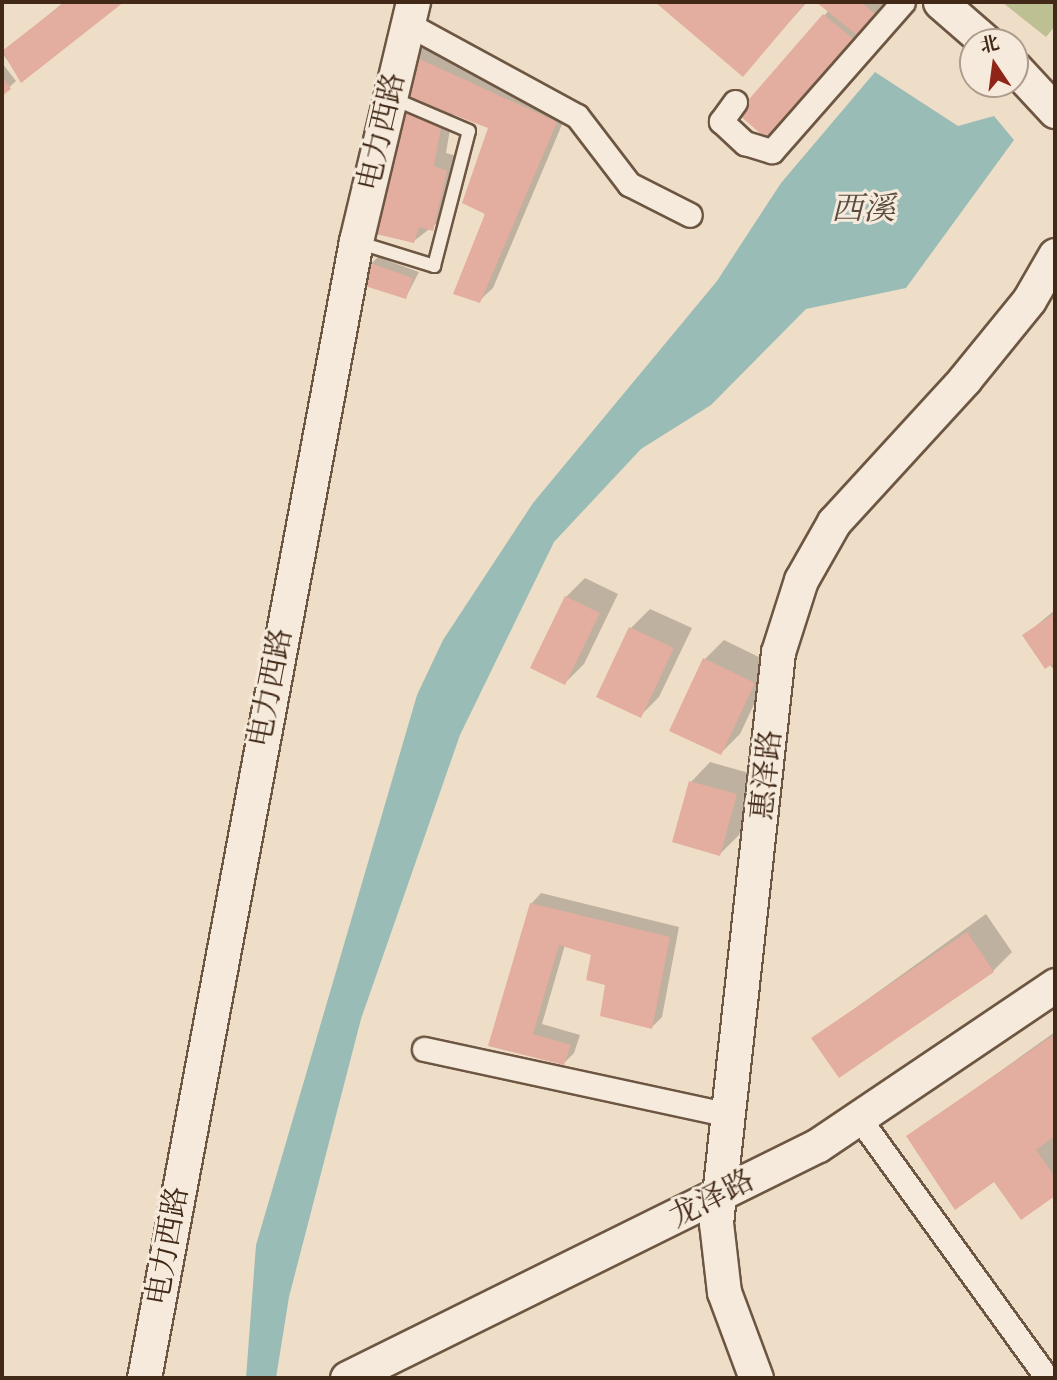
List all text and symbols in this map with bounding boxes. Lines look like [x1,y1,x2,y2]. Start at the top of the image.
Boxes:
north arrow [959,28,1029,98]
text: 北 [978,30,1002,59]
street label: 电力西路 [351,69,413,195]
water label: 西溪 [831,190,895,228]
street label: 电力西路 [242,626,300,750]
street label: 惠泽路 [744,728,790,822]
street label: 龙泽路 [664,1163,760,1235]
street label: 电力西路 [140,1184,196,1308]

